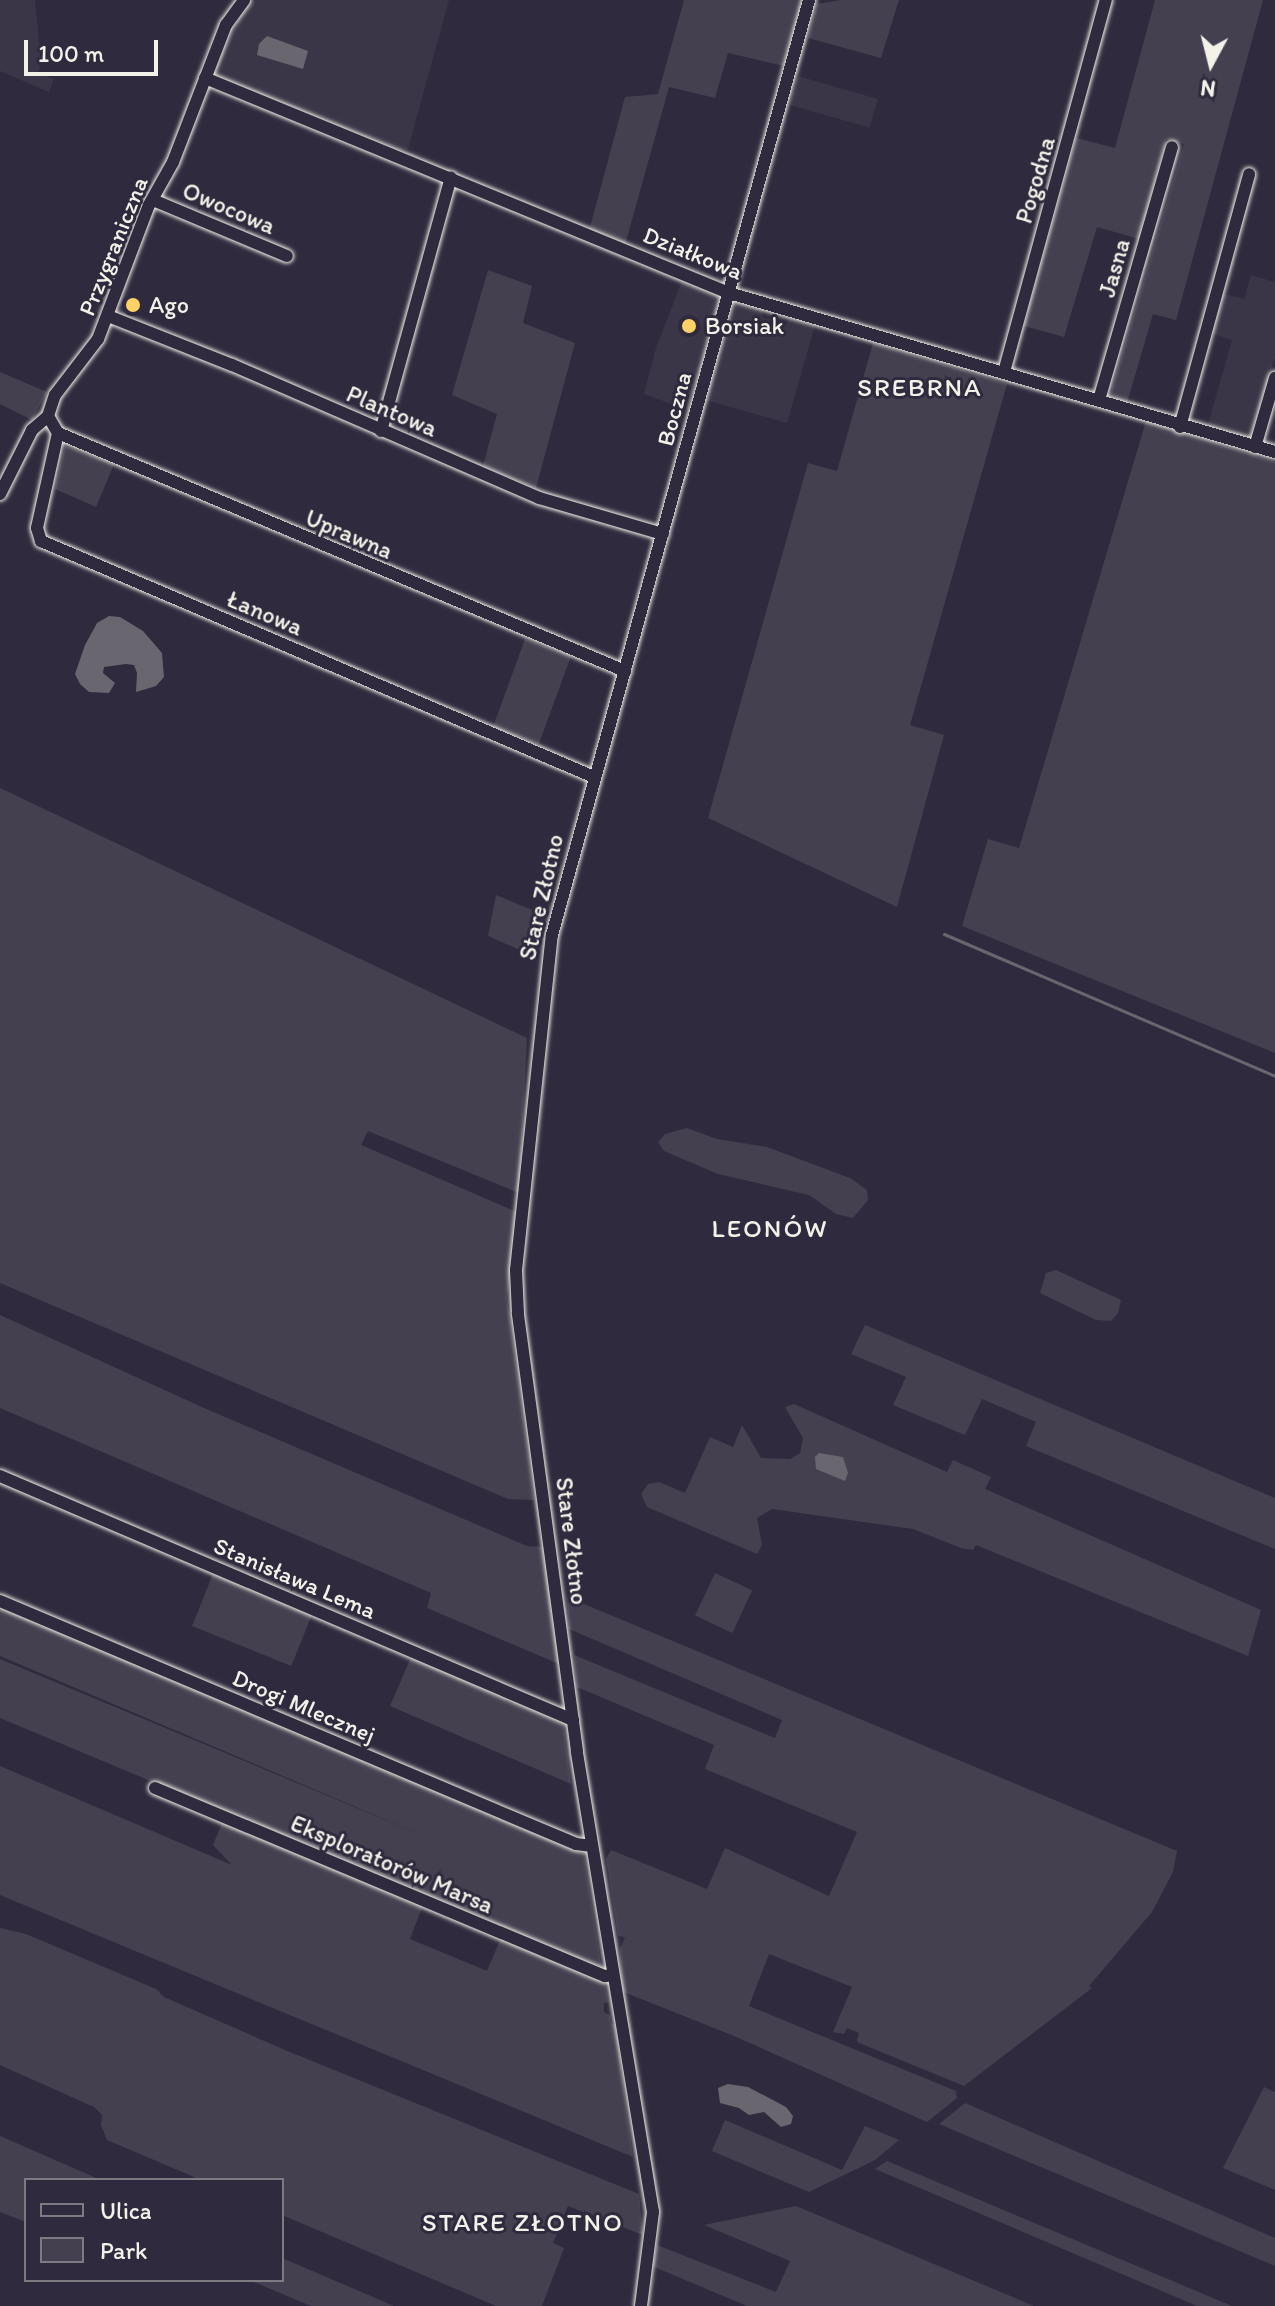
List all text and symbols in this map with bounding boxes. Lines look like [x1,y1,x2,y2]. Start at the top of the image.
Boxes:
scale bar [28,24,162,74]
north arrow [1171,24,1251,104]
text: 100 m [38,39,104,68]
text: N [1199,74,1217,103]
street label: Pogodna [1009,133,1061,227]
street label: Przygraniczna [72,172,154,320]
street label: Owocowa [178,176,280,240]
street label: Działkowa [639,220,747,286]
street label: Jasna [1092,236,1136,300]
place label: Ago [149,291,189,319]
marker: Ago [124,296,142,314]
place label: Borsiak [705,312,784,340]
marker: Borsiak [680,317,698,335]
street label: Boczna [650,369,698,449]
district label: SREBRNA [857,372,983,404]
street label: Plantowa [342,379,442,443]
street label: Uprawna [301,503,397,565]
street label: Łanowa [223,584,307,642]
street label: Stare Złotno [513,832,569,962]
district label: LEONÓW [712,1213,828,1245]
street label: Stare Złotno [550,1476,594,1606]
street label: Stanisława Lema [209,1531,381,1625]
street label: Drogi Mlecznej [229,1663,379,1749]
street label: Eksploratorów Marsa [286,1808,498,1920]
legend [24,2178,284,2282]
text: Ulica [100,2196,152,2225]
district label: STARE ZŁOTNO [421,2207,625,2239]
text: Park [100,2236,147,2265]

